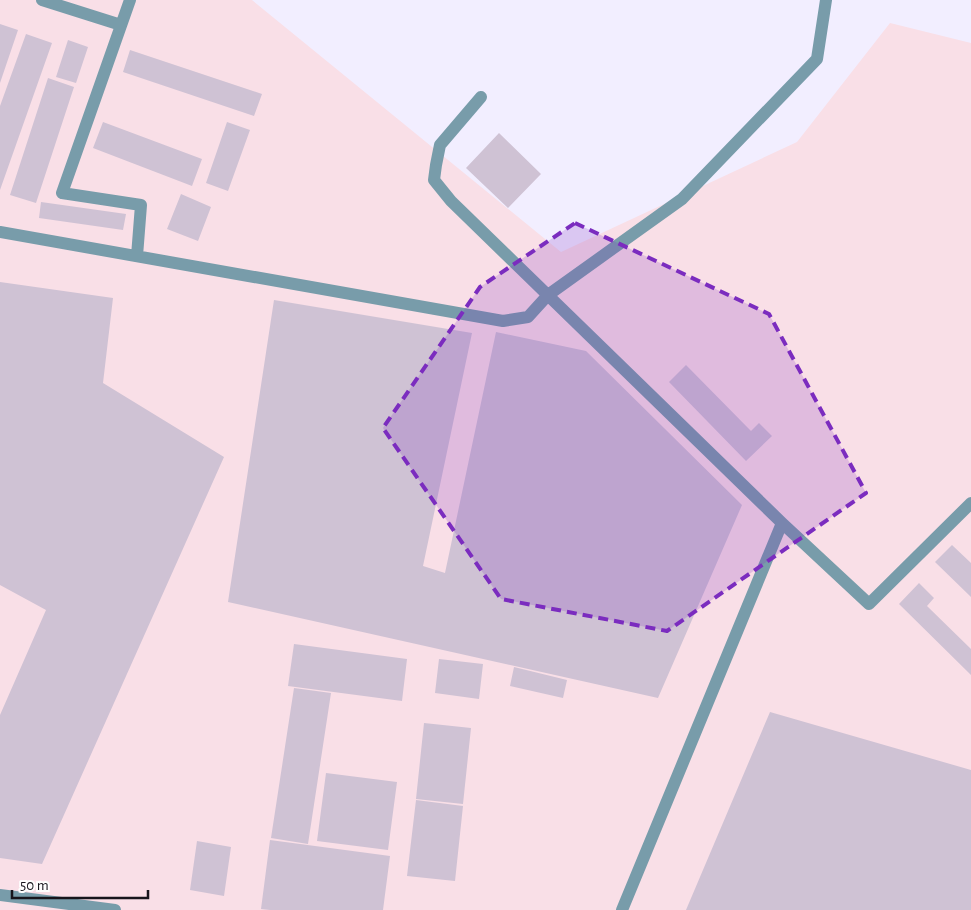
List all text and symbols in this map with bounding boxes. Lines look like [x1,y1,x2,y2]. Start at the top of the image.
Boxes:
scale bar [12,868,149,900]
text: 50 m [20,878,49,893]

